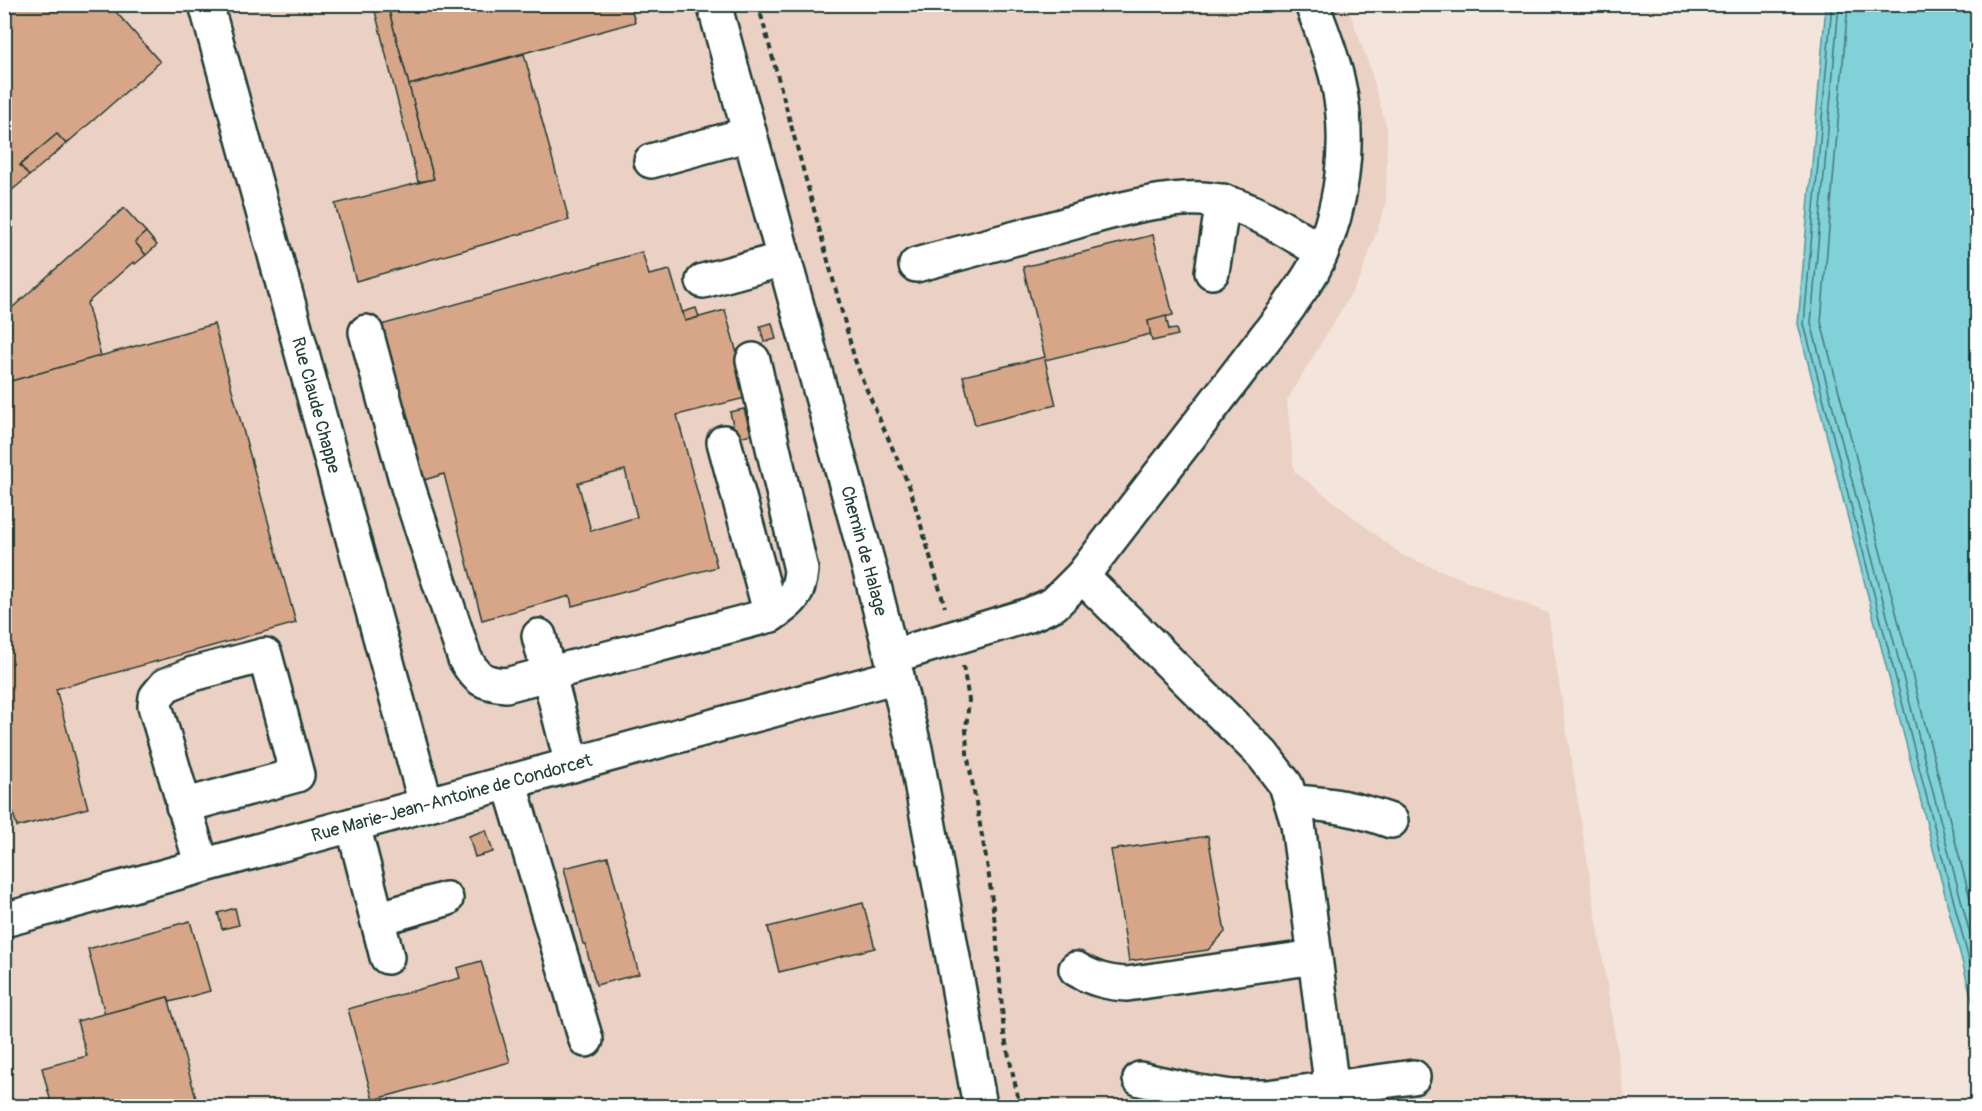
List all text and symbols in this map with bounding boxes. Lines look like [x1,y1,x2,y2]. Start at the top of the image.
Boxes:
street label: Rue Claude Chappe [286,335,346,476]
street label: Chemin de Halage [835,483,892,618]
street label: Rue Marie-Jean-Antoine de Condorcet [309,749,595,848]

